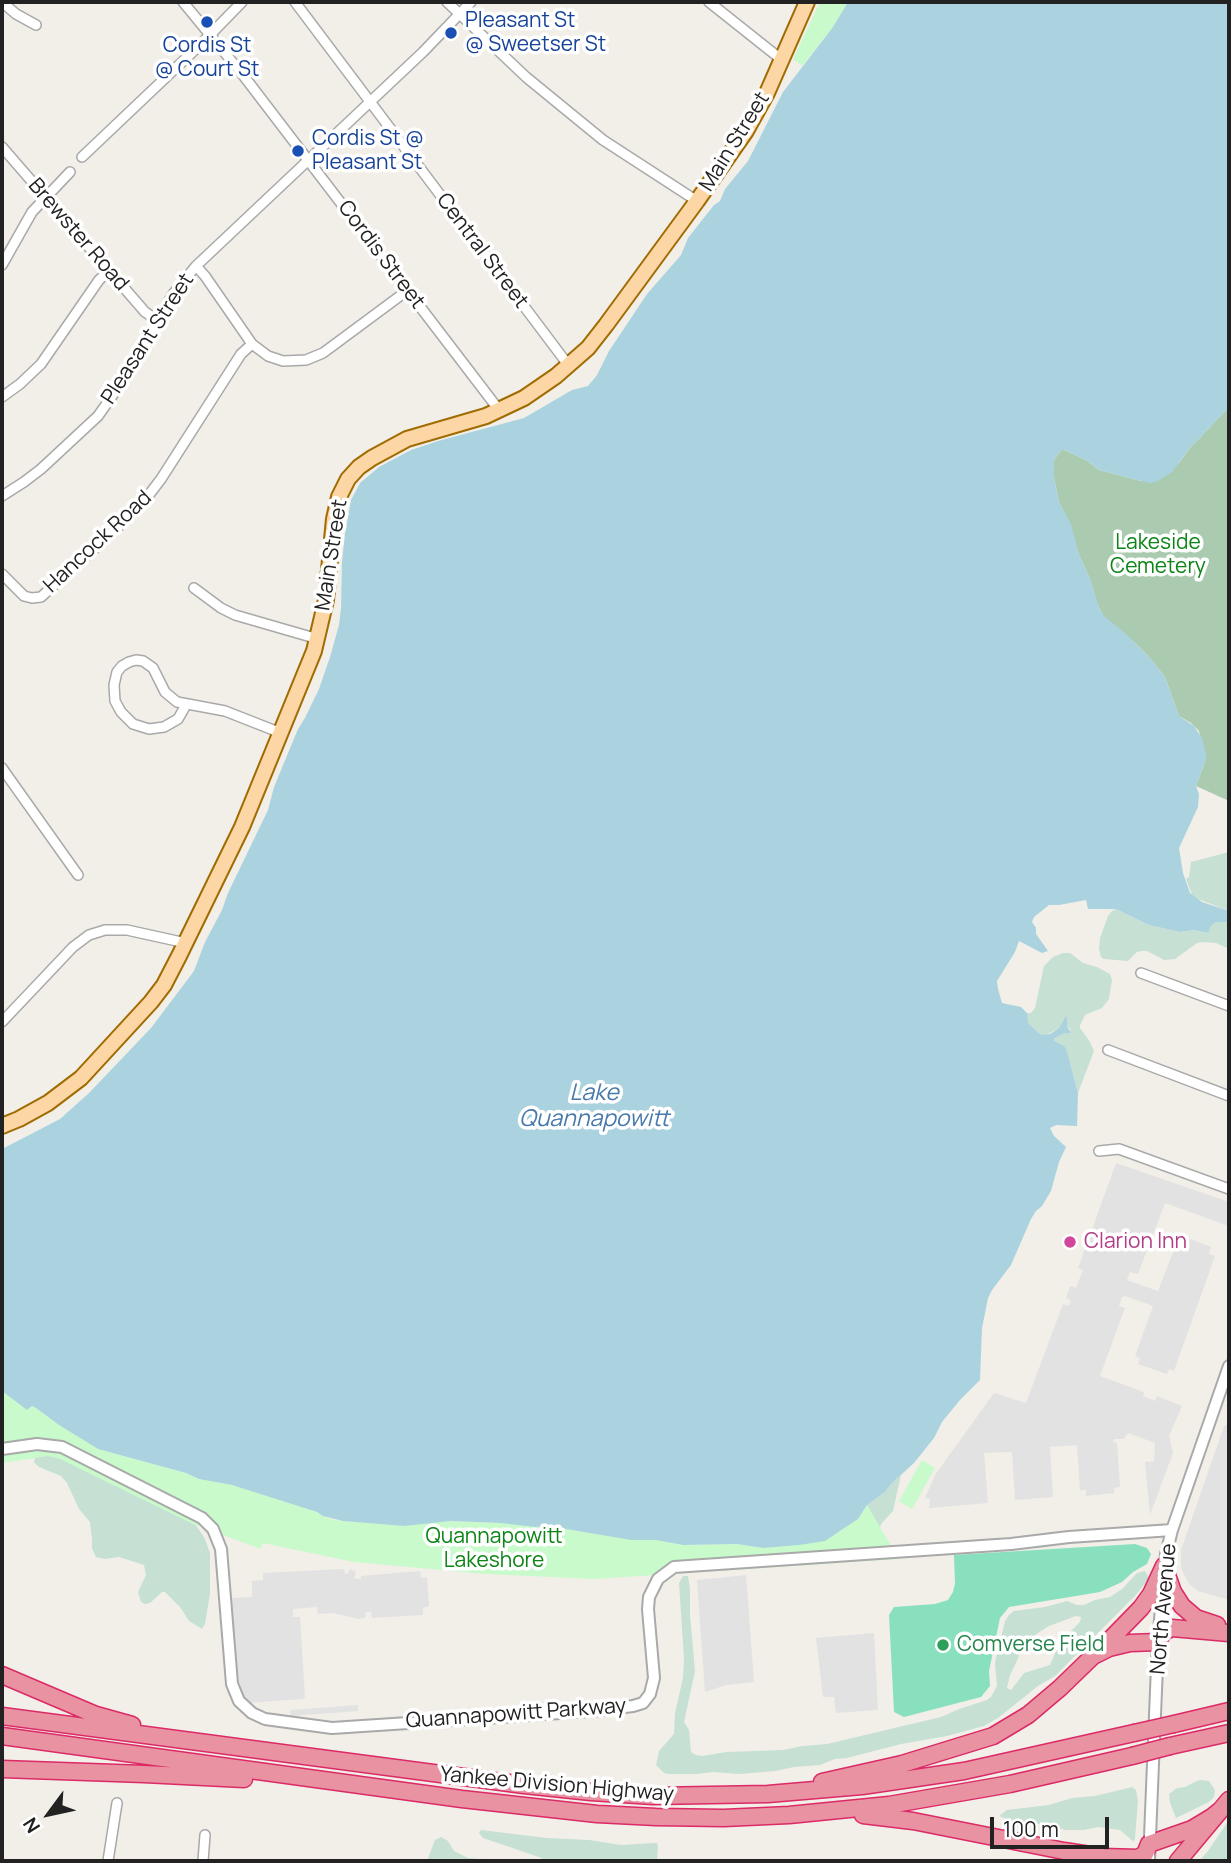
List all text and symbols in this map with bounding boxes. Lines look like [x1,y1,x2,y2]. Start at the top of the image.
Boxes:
place label: Pleasant St @ Sweetser St [465,8,606,58]
marker: Cordis St @ Court St [199,14,215,30]
marker: Pleasant St @ Sweetser St [443,25,459,41]
place label: Cordis St @ Court St [155,33,259,83]
street label: Main Street [694,88,776,196]
place label: Cordis St @ Pleasant St [312,126,424,176]
marker: Cordis St @ Pleasant St [290,143,306,159]
street label: Brewster Road [22,174,134,296]
street label: Central Street [431,189,533,313]
street label: Cordis Street [332,196,430,314]
street label: Pleasant Street [96,269,200,409]
street label: Hancock Road [39,486,157,598]
street label: Main Street [311,497,353,613]
park label: Lakeside Cemetery [1110,530,1206,580]
water label: Lake Quannapowitt [519,1080,669,1134]
place label: Clarion Inn [1084,1229,1187,1255]
marker: Clarion Inn [1062,1234,1078,1250]
park label: Quannapowitt Lakeshore [426,1524,562,1574]
street label: North Avenue [1146,1542,1182,1676]
place label: Comverse Field [957,1632,1105,1658]
marker: Comverse Field [935,1637,951,1653]
street label: Quannapowitt Parkway [405,1694,627,1734]
street label: Yankee Division Highway [439,1762,675,1808]
north arrow [14,1779,84,1849]
scale bar [993,1804,1112,1848]
text: N [17,1813,46,1838]
text: 100 m [1003,1815,1059,1843]

